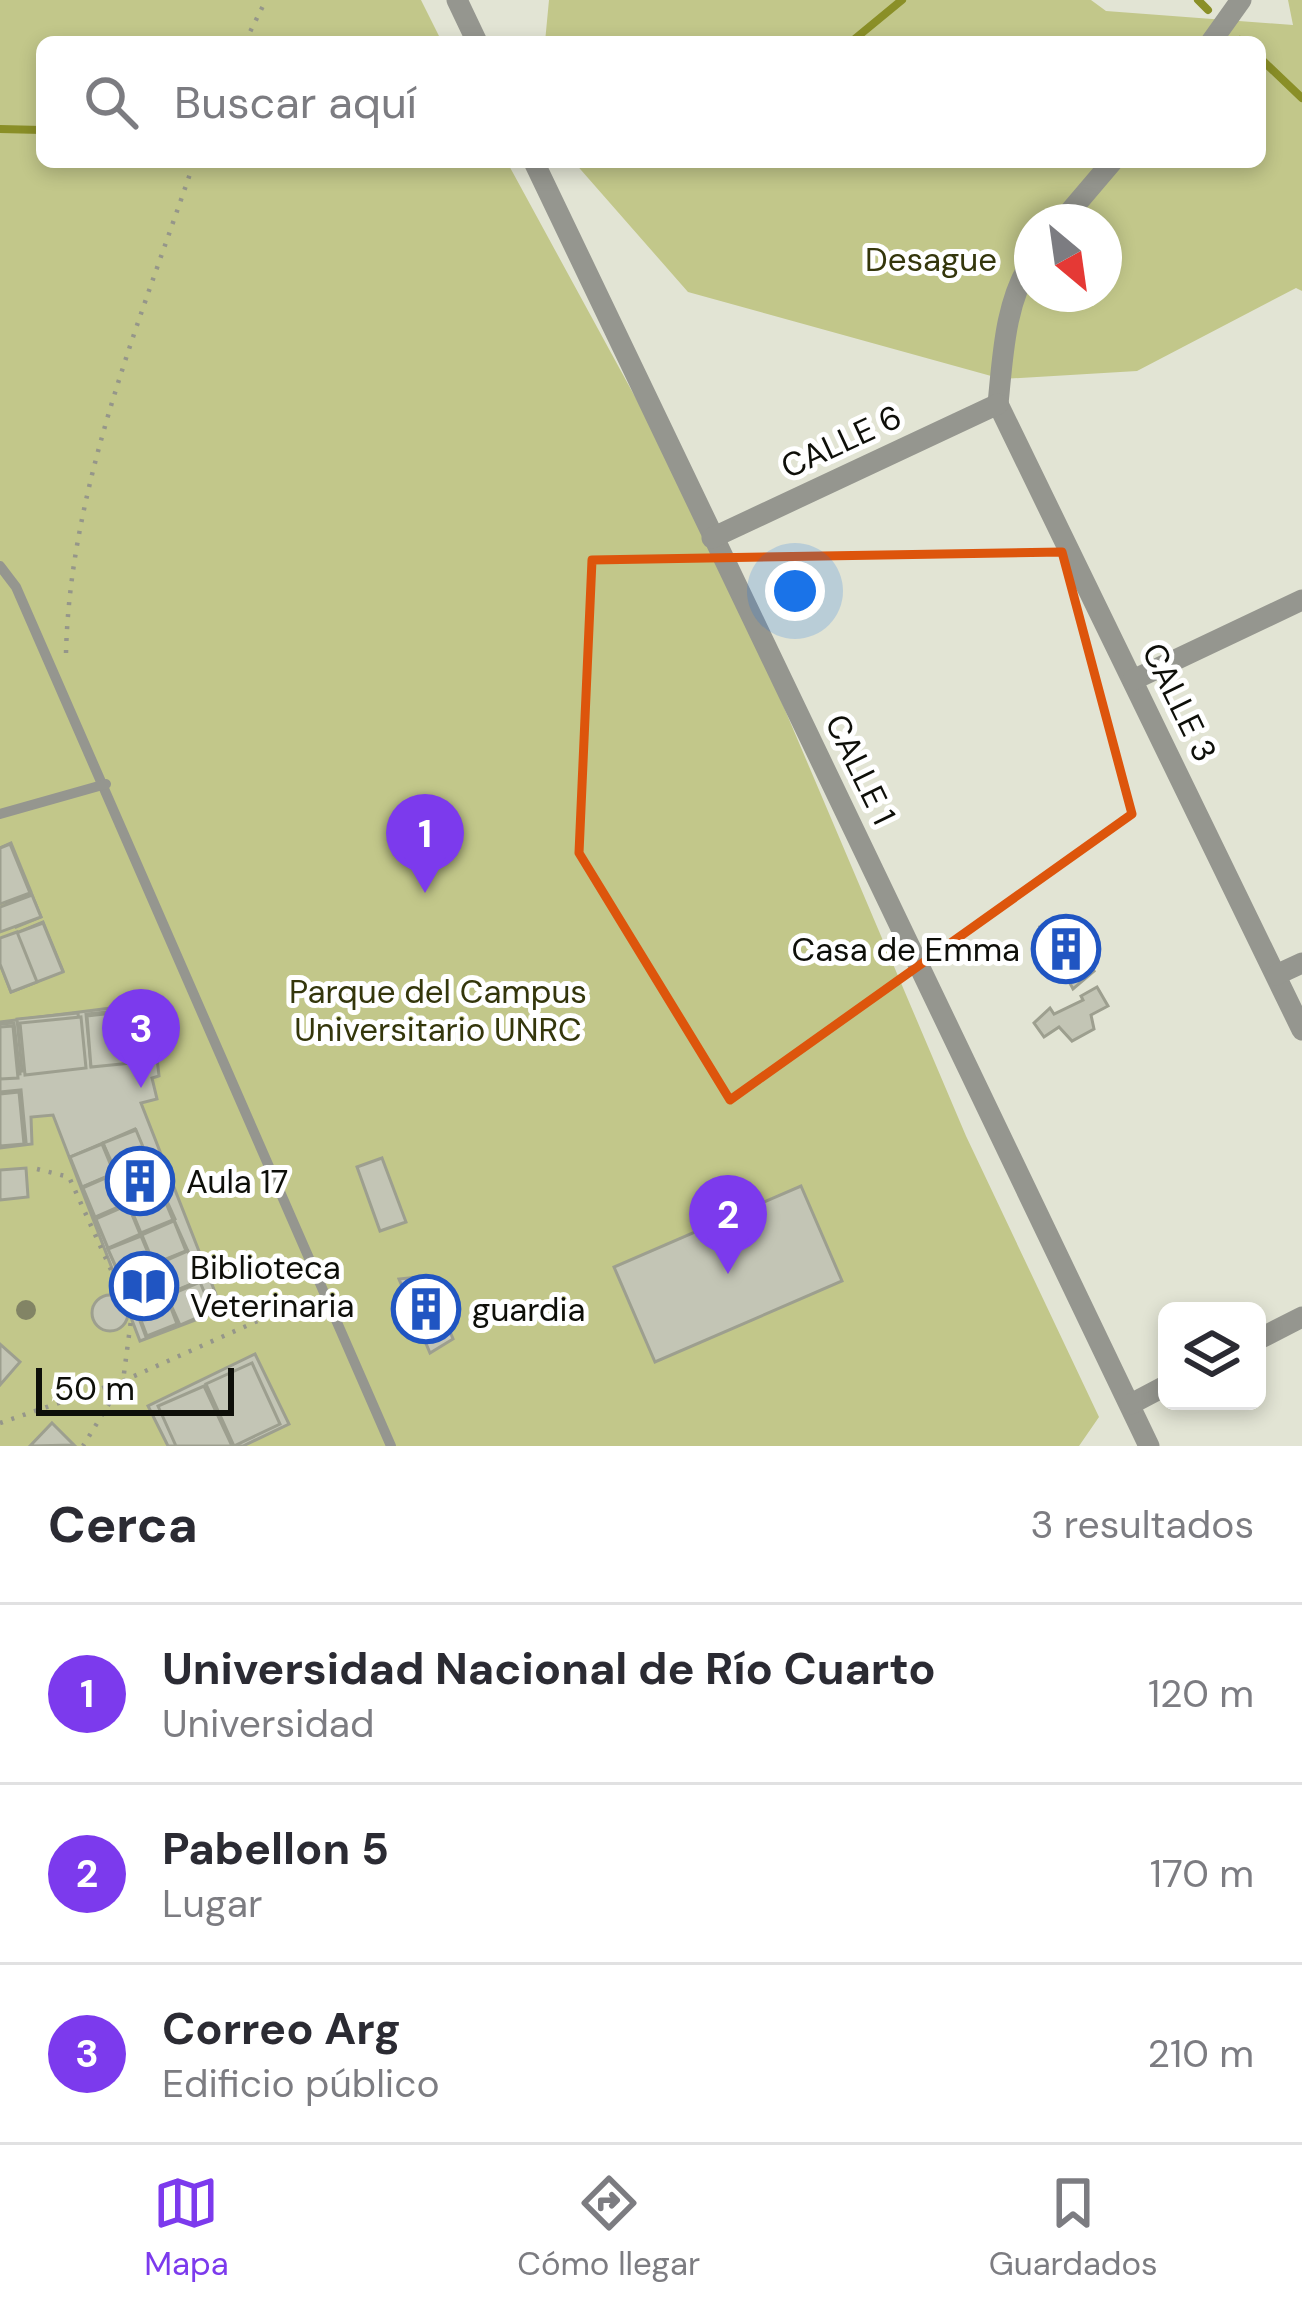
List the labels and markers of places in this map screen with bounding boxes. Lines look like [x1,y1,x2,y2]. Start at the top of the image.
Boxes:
pin: 1 [386,794,464,893]
building icon: Casa de Emma [1031,914,1101,984]
place label: Casa de Emma [791,928,1020,971]
pin: 3 [102,989,180,1088]
building icon: Aula 17 [105,1146,175,1216]
place label: Aula 17 [186,1160,288,1203]
pin: 2 [689,1175,767,1274]
place label: Biblioteca Veterinaria [190,1246,354,1327]
library icon: Biblioteca Veterinaria [109,1251,179,1321]
building icon: guardia [391,1274,461,1344]
place label: guardia [472,1288,585,1331]

